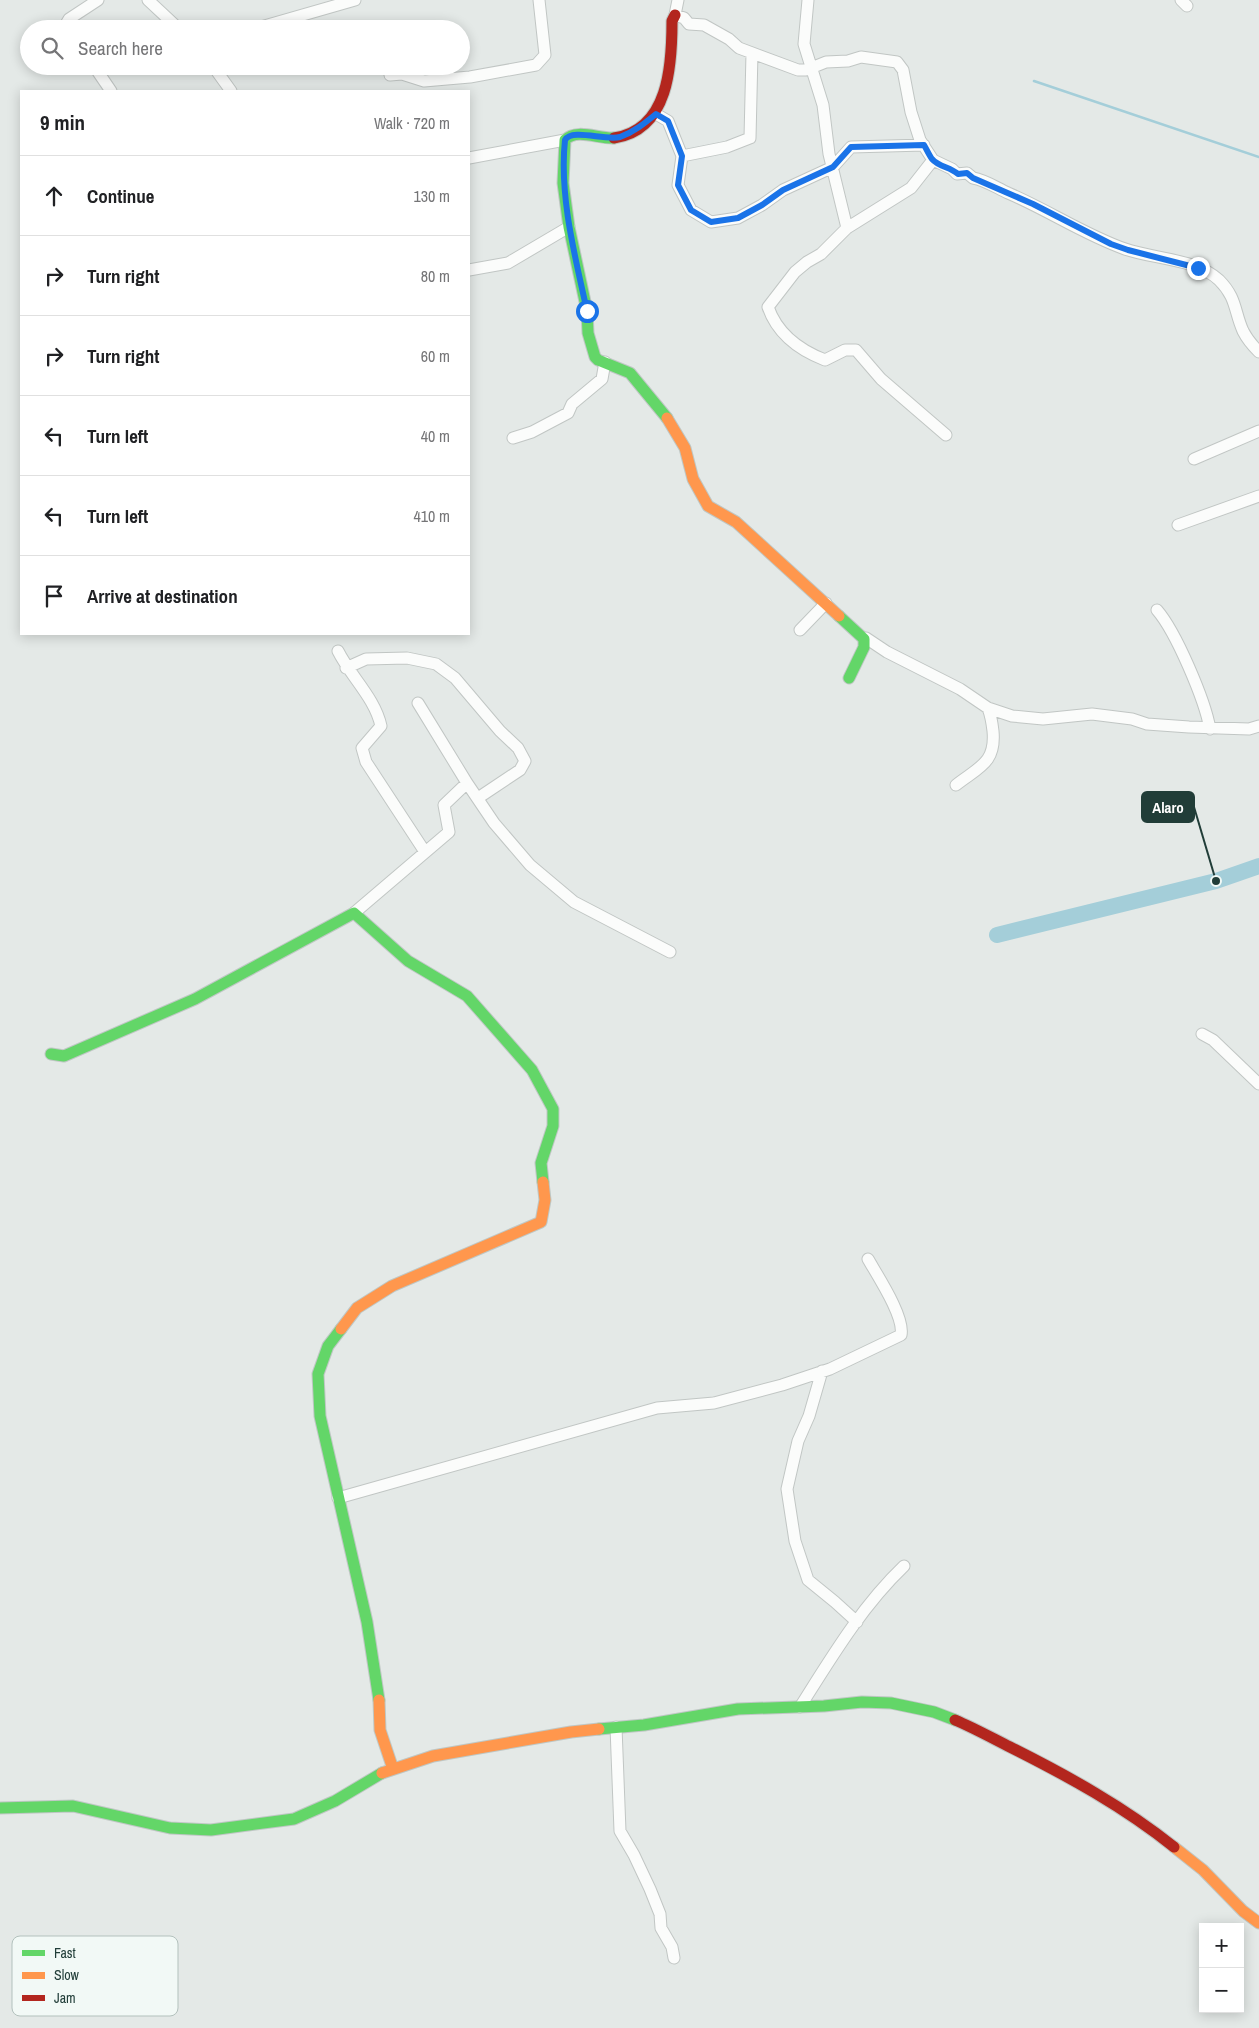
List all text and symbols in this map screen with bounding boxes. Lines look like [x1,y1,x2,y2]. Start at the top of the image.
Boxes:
search box [20,20,470,75]
icon: search [38,34,66,62]
text: Search here [78,35,163,61]
text: 9 min [40,108,85,137]
text: Walk · 720 m [374,112,450,134]
icon: ahead [40,182,68,210]
text: Continue [87,183,155,209]
text: 130 m [414,185,450,207]
route end [1187,257,1210,280]
icon: right [40,262,68,290]
text: Turn right [87,263,159,289]
text: 80 m [421,265,450,287]
route start [576,300,599,323]
icon: right [40,342,68,370]
text: Turn right [87,343,159,369]
text: 60 m [421,345,450,367]
icon: left [40,422,68,450]
text: Turn left [87,423,148,449]
text: 40 m [421,425,450,447]
icon: left [40,502,68,530]
text: Turn left [87,503,148,529]
text: 410 m [414,505,450,527]
icon: arrive [40,582,68,610]
text: Arrive at destination [87,583,238,609]
callout: Alaro [1142,792,1194,822]
text: Alaro [1152,797,1184,818]
map controls [1199,1923,1244,2013]
button: + [1199,1923,1244,1968]
legend [12,1936,178,2016]
text: Fast [54,1944,76,1962]
text: Slow [54,1966,80,1984]
button: − [1199,1968,1244,2013]
text: Jam [54,1989,76,2007]

